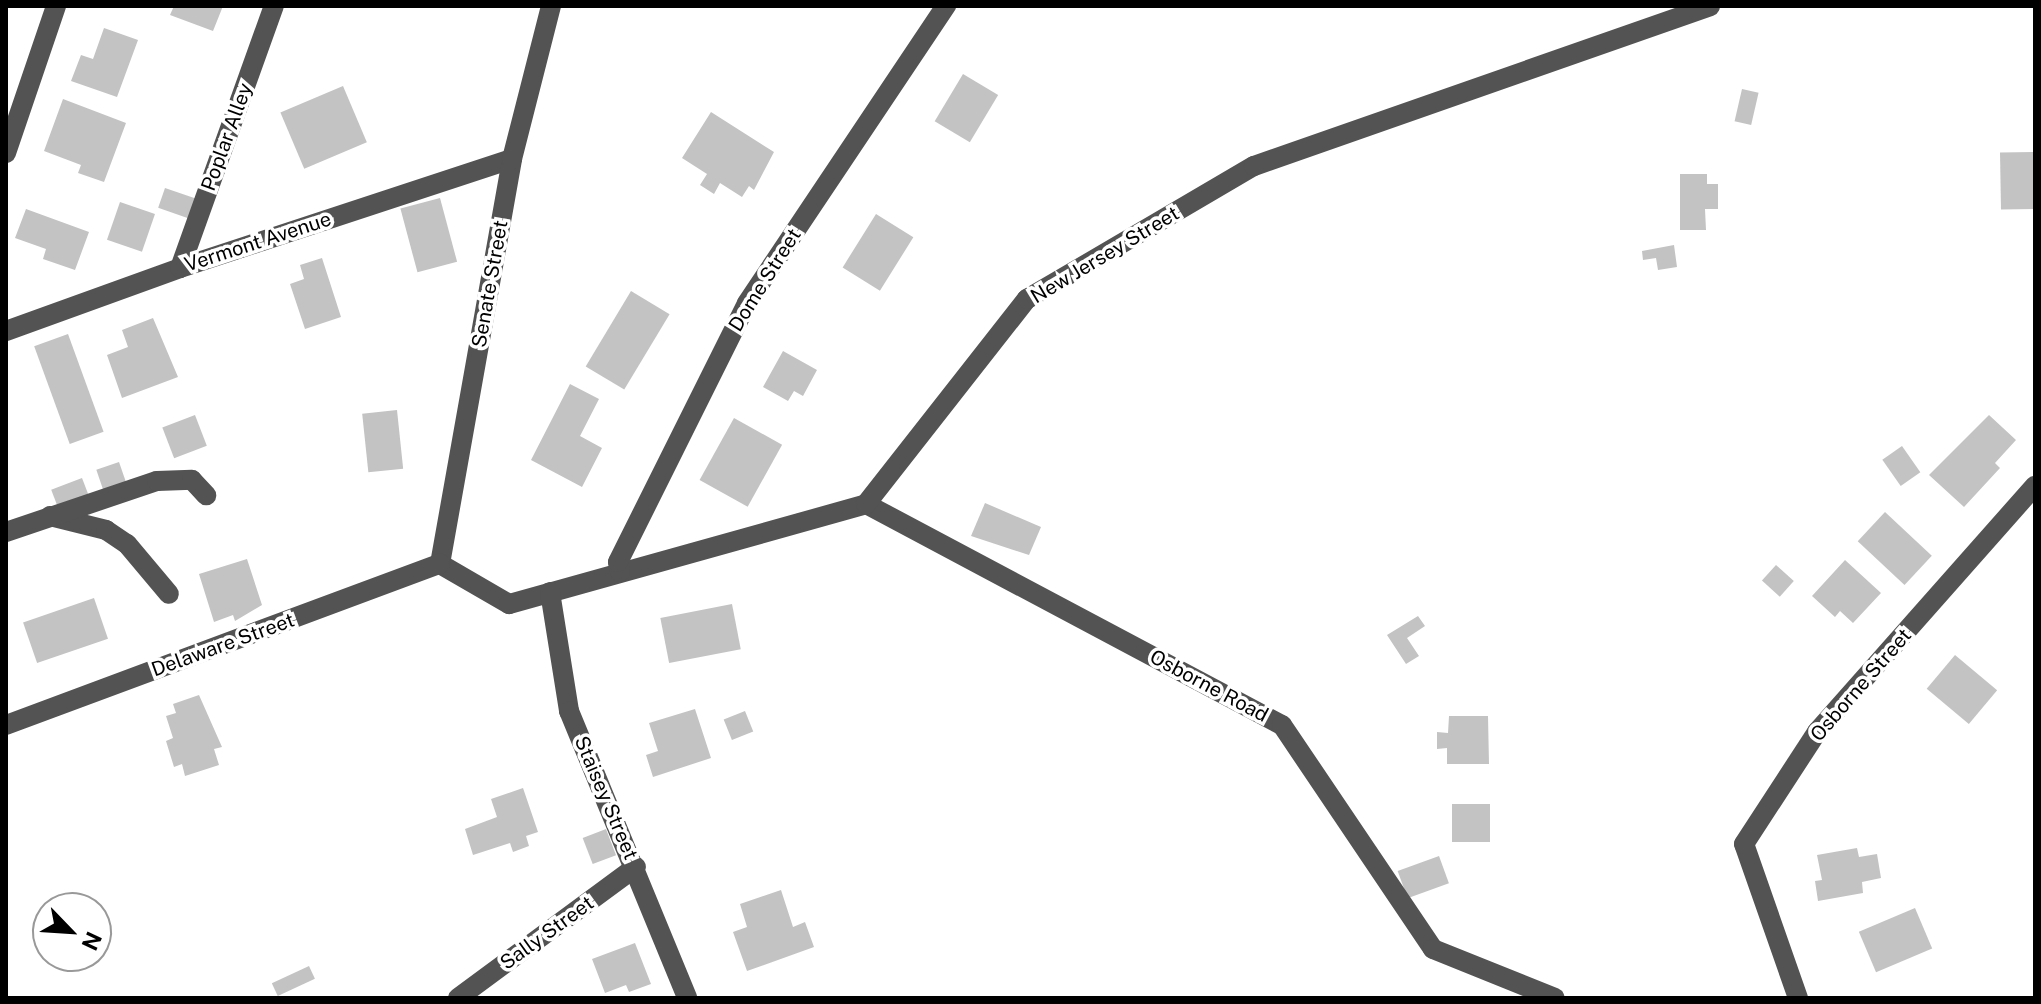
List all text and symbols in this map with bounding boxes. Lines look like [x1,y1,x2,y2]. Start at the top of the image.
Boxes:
street label: Poplar Alley [196,80,258,194]
street label: New Jersey Street [1027,201,1183,309]
street label: Vermont Avenue [182,207,334,277]
street label: Senate Street [467,218,513,350]
street label: Dome Street [724,224,806,336]
street label: Delaware Street [148,608,298,682]
street label: Osborne Street [1805,624,1917,746]
street label: Osborne Road [1146,645,1272,727]
street label: Staisey Street [569,733,643,863]
street label: Sally Street [496,891,598,975]
north arrow [32,892,112,972]
text: N [77,928,107,955]

